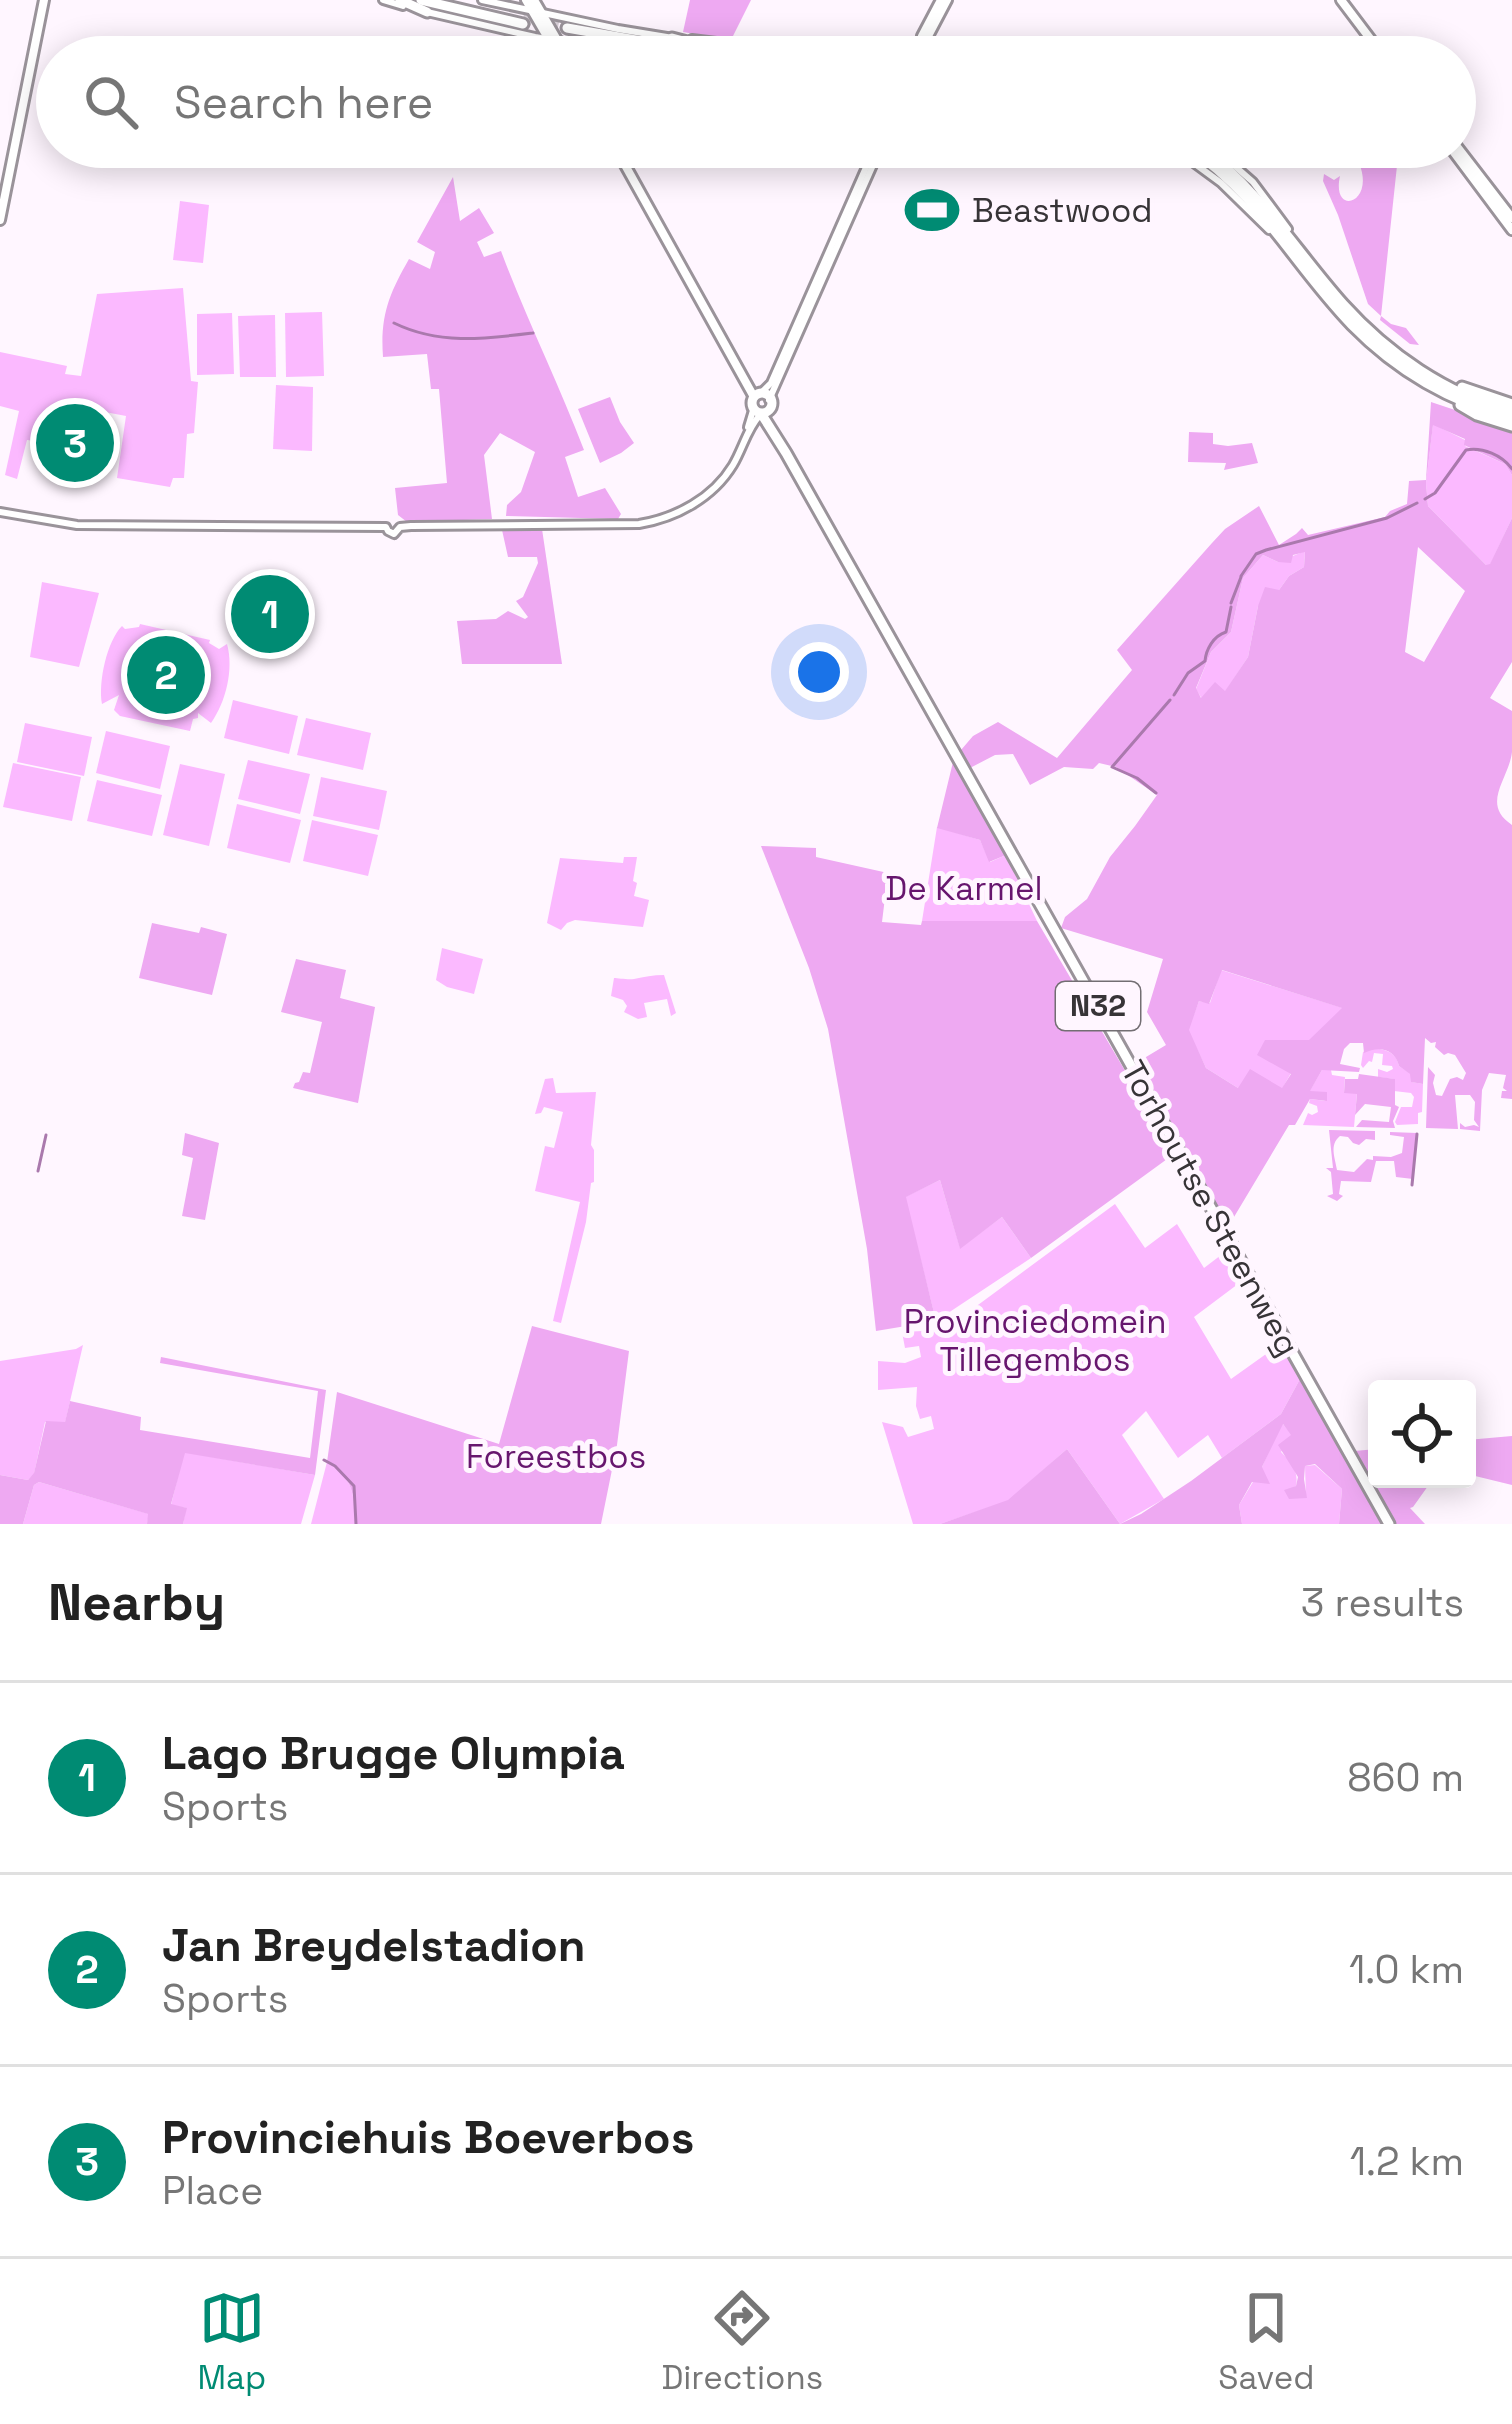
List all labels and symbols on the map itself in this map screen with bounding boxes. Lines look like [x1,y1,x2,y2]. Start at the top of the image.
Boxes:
sports icon: Beastwood [903,181,961,239]
place label: Beastwood [972,190,1153,232]
pin: 3 [36,398,114,488]
pin: 1 [231,569,309,659]
pin: 2 [127,630,205,720]
your location [789,642,849,702]
park label: De Karmel [885,868,1043,910]
road number: N32 [1056,982,1140,1030]
street label: Torhoutse Steenweg [1111,1054,1309,1363]
park label: Provinciedomein Tillegembos [904,1301,1166,1381]
park label: Foreestbos [466,1436,646,1478]

